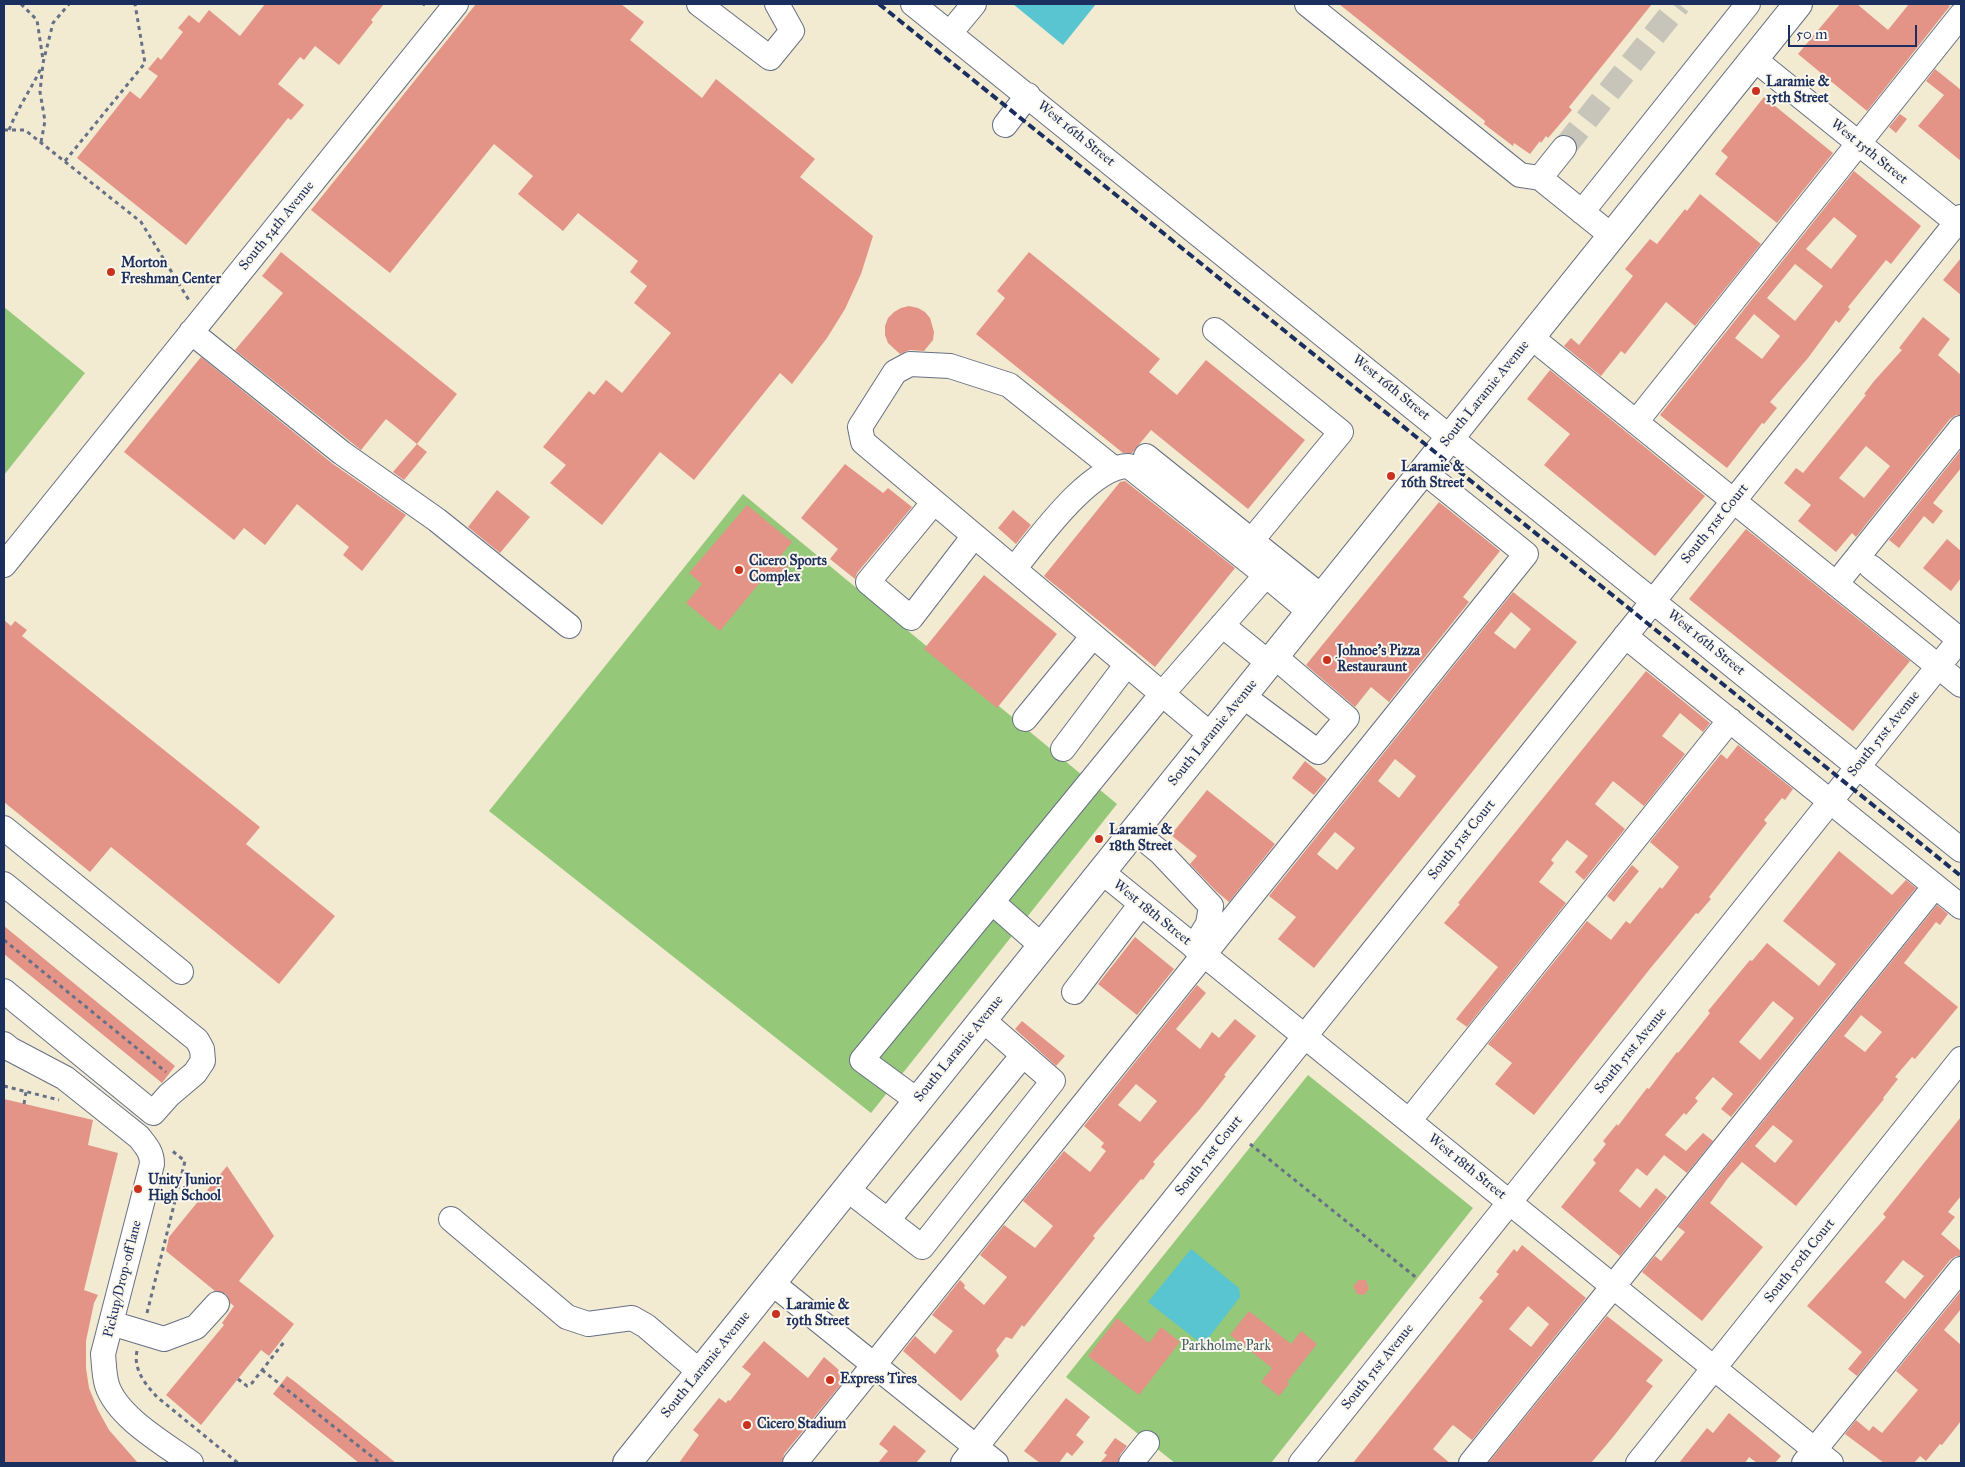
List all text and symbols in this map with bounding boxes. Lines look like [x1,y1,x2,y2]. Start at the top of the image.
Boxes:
scale bar [1790,15,1919,47]
text: 50 m [1796,25,1828,43]
place label: Laramie & 15th Street [1766,75,1830,108]
marker: Laramie & 15th Street [1750,85,1762,97]
street label: West 16th Street [1034,98,1118,170]
street label: West 15th Street [1827,116,1911,188]
street label: South 54th Avenue [236,178,318,274]
place label: Morton Freshman Center [121,256,221,288]
marker: Morton Freshman Center [105,266,117,278]
street label: South Laramie Avenue [1437,337,1533,451]
street label: West 16th Street [1349,352,1433,424]
place label: Laramie & 16th Street [1401,460,1465,492]
marker: Laramie & 16th Street [1385,470,1397,482]
street label: South 51st Court [1678,481,1752,567]
place label: Cicero Sports Complex [749,554,827,586]
marker: Cicero Sports Complex [733,564,745,576]
street label: West 16th Street [1664,607,1748,679]
place label: Johnoe's Pizza Restauraunt [1337,644,1420,676]
marker: Johnoe's Pizza Restauraunt [1321,654,1333,666]
street label: South Laramie Avenue [1165,676,1261,790]
street label: South 51st Avenue [1844,688,1924,780]
street label: South 51st Court [1425,797,1499,883]
place label: Laramie & 18th Street [1109,823,1173,856]
marker: Laramie & 18th Street [1093,833,1105,845]
street label: West 18th Street [1110,877,1194,949]
street label: South Laramie Avenue [911,992,1007,1106]
street label: South 51st Avenue [1591,1005,1671,1097]
street label: South 51st Court [1172,1113,1246,1199]
street label: West 18th Street [1425,1131,1509,1203]
place label: Unity Junior High School [148,1173,221,1206]
marker: Unity Junior High School [132,1183,144,1195]
street label: South 50th Court [1761,1216,1839,1306]
street label: Pickup/Drop-off lane [100,1219,146,1339]
place label: Laramie & 19th Street [786,1298,850,1330]
street label: South Laramie Avenue [658,1308,754,1422]
marker: Laramie & 19th Street [770,1308,782,1320]
street label: South 51st Avenue [1338,1321,1418,1413]
park label: Parkholme Park [1181,1339,1271,1355]
place label: Express Tires [840,1372,917,1388]
marker: Express Tires [824,1374,836,1386]
place label: Cicero Stadium [757,1417,846,1433]
marker: Cicero Stadium [741,1419,753,1431]

